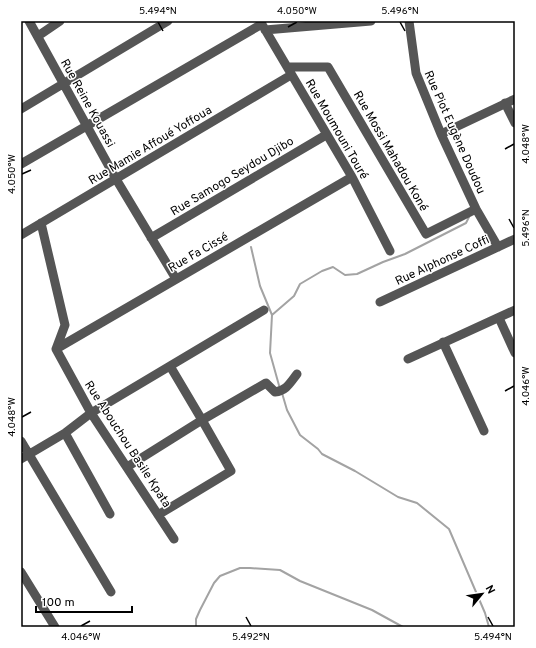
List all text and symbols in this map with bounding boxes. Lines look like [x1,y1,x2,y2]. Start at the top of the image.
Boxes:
text: 5.494°N [139,5,177,18]
text: 4.050°W [277,5,317,18]
text: 5.496°N [381,5,419,18]
street label: Rue Reine Kouassi [56,56,118,151]
street label: Rue Piot Eugène Doudou [420,68,489,197]
street label: Rue Moumouni Touré [301,76,371,183]
street label: Rue Mossi Mahadou Koné [349,88,431,215]
street label: Rue Mamie Affoué Yoffoua [86,103,215,189]
text: 4.048°W [520,124,533,164]
street label: Rue Samogo Seydou Djibo [168,133,297,220]
text: 4.050°W [6,154,19,194]
text: 5.496°N [520,209,533,247]
street label: Rue Fa Cissé [165,229,232,277]
street label: Rue Alphonse Coffi [393,232,492,290]
text: 4.046°W [520,366,533,406]
street label: Rue Abouchou Basile Kpata [80,378,174,511]
text: 4.048°W [6,397,19,437]
north arrow [462,574,502,614]
text: N [482,583,498,596]
scale bar [36,588,132,614]
text: 100 m [42,595,75,611]
text: 4.046°W [61,631,101,644]
text: 5.492°N [232,631,270,644]
text: 5.494°N [474,631,512,644]

